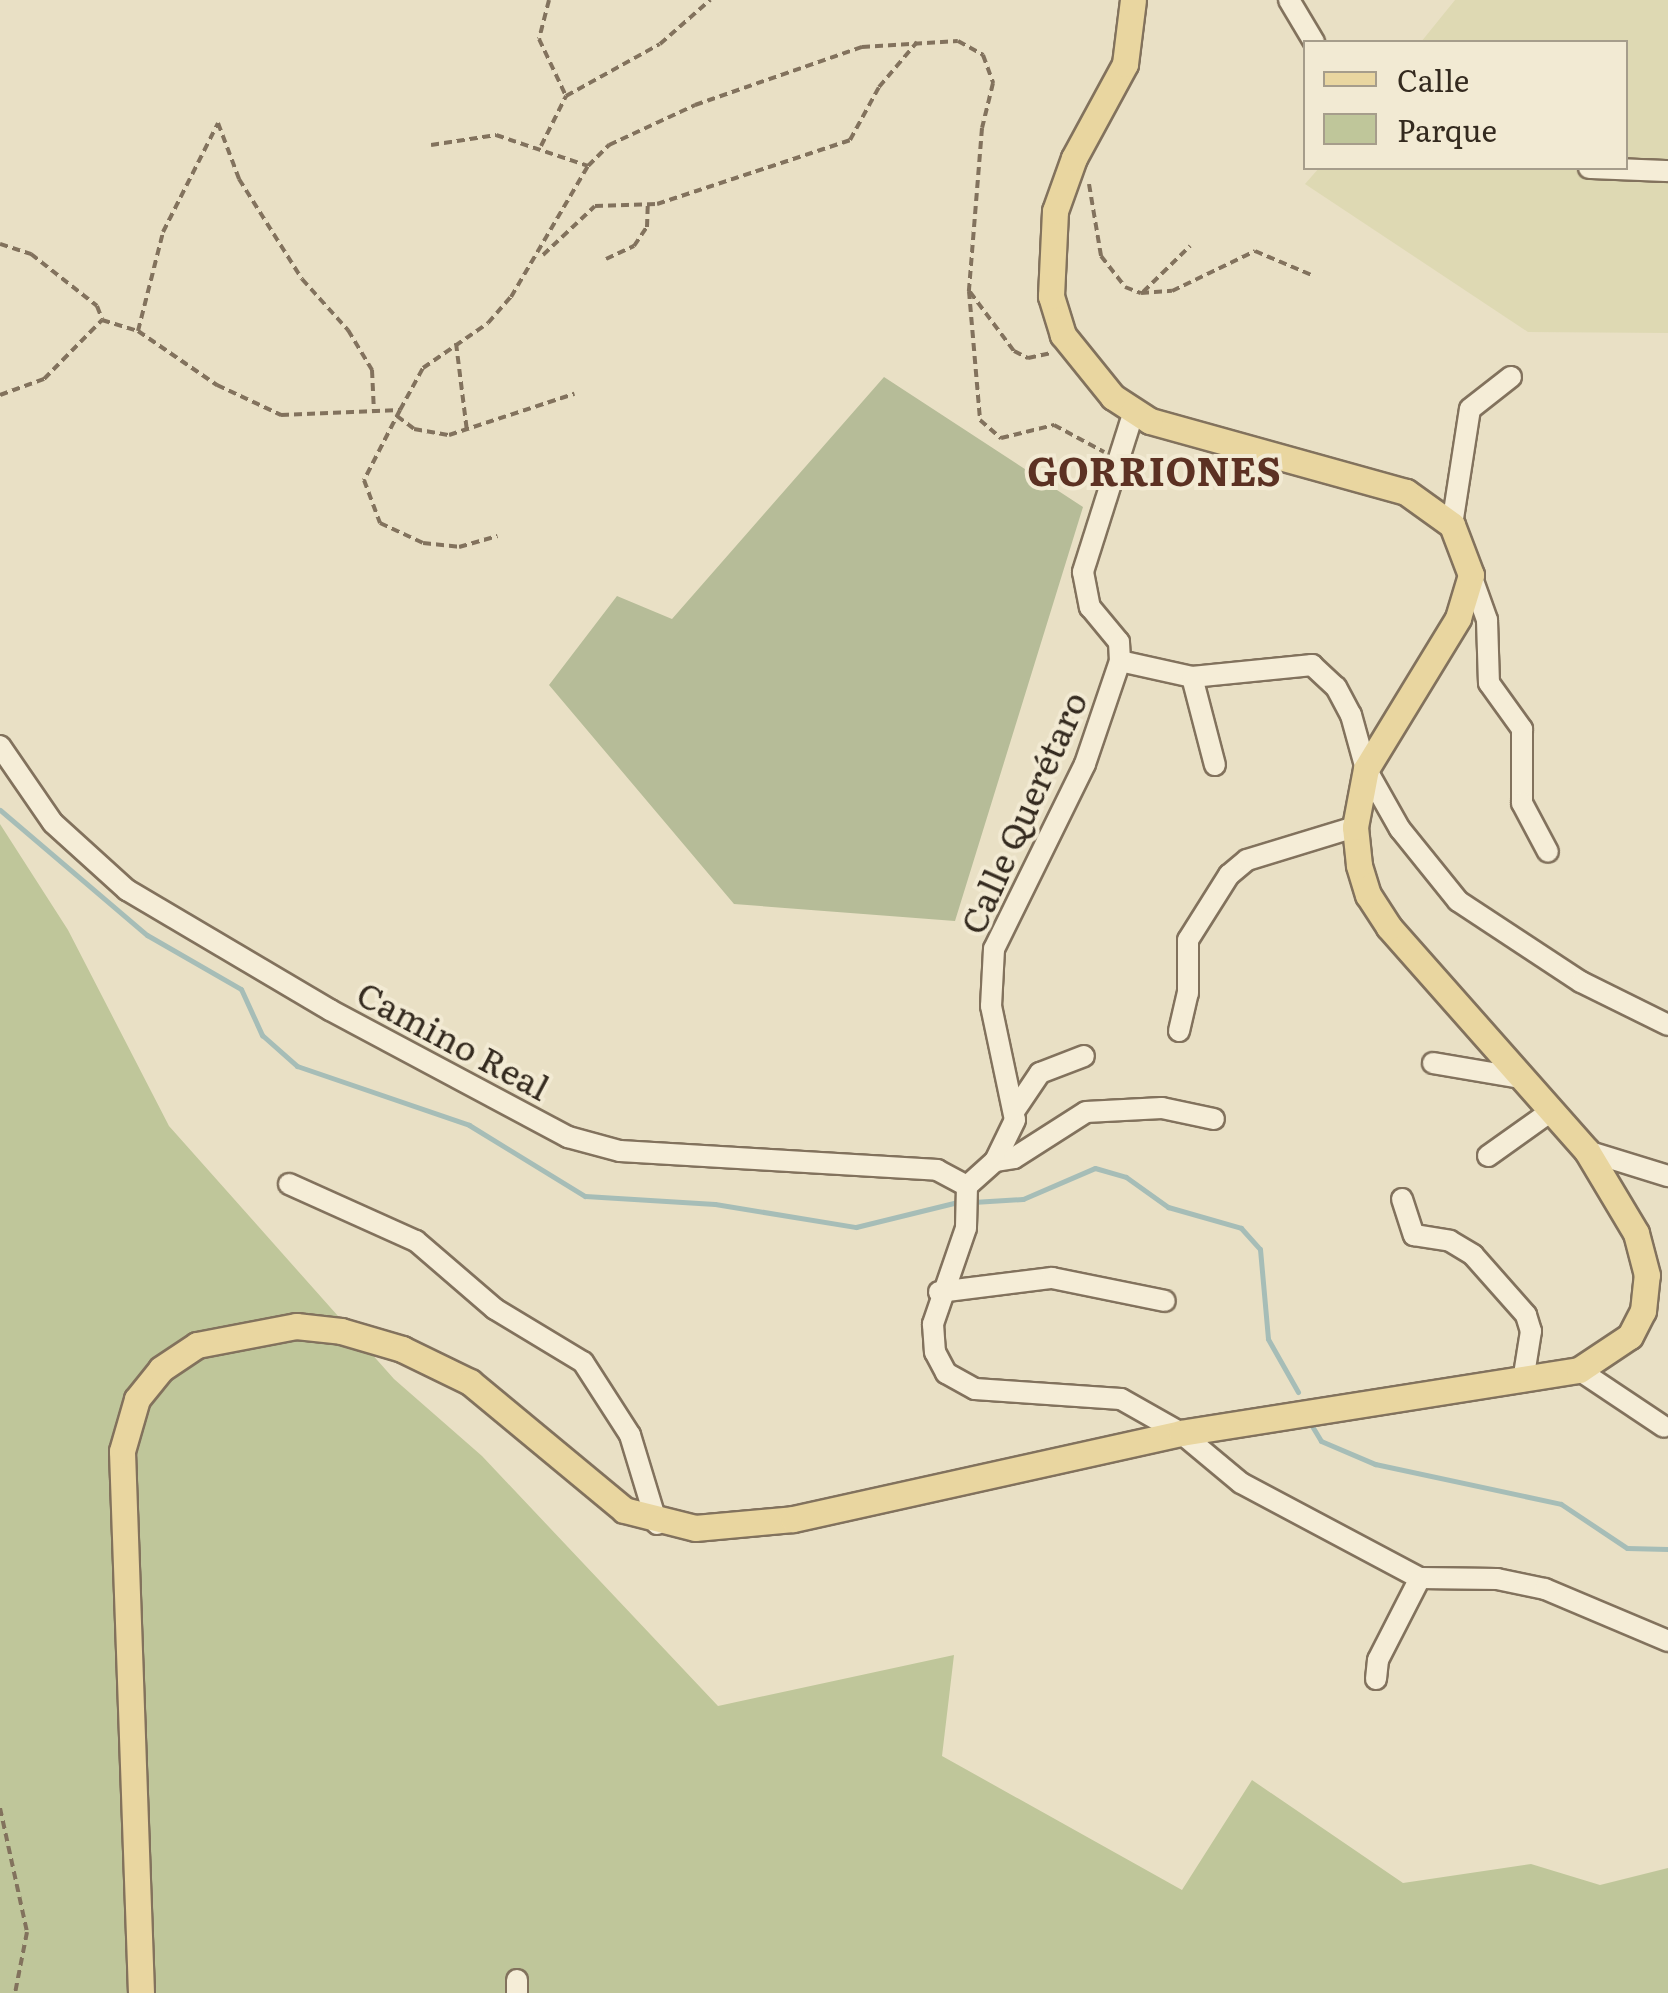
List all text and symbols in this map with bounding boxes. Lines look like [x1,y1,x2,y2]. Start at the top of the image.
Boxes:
legend [1303,40,1628,170]
text: Calle [1397,57,1469,101]
text: Parque [1397,107,1497,151]
district label: GORRIONES [1027,445,1281,493]
street label: Calle Querétaro [950,684,1094,940]
street label: Camino Real [351,971,557,1107]

